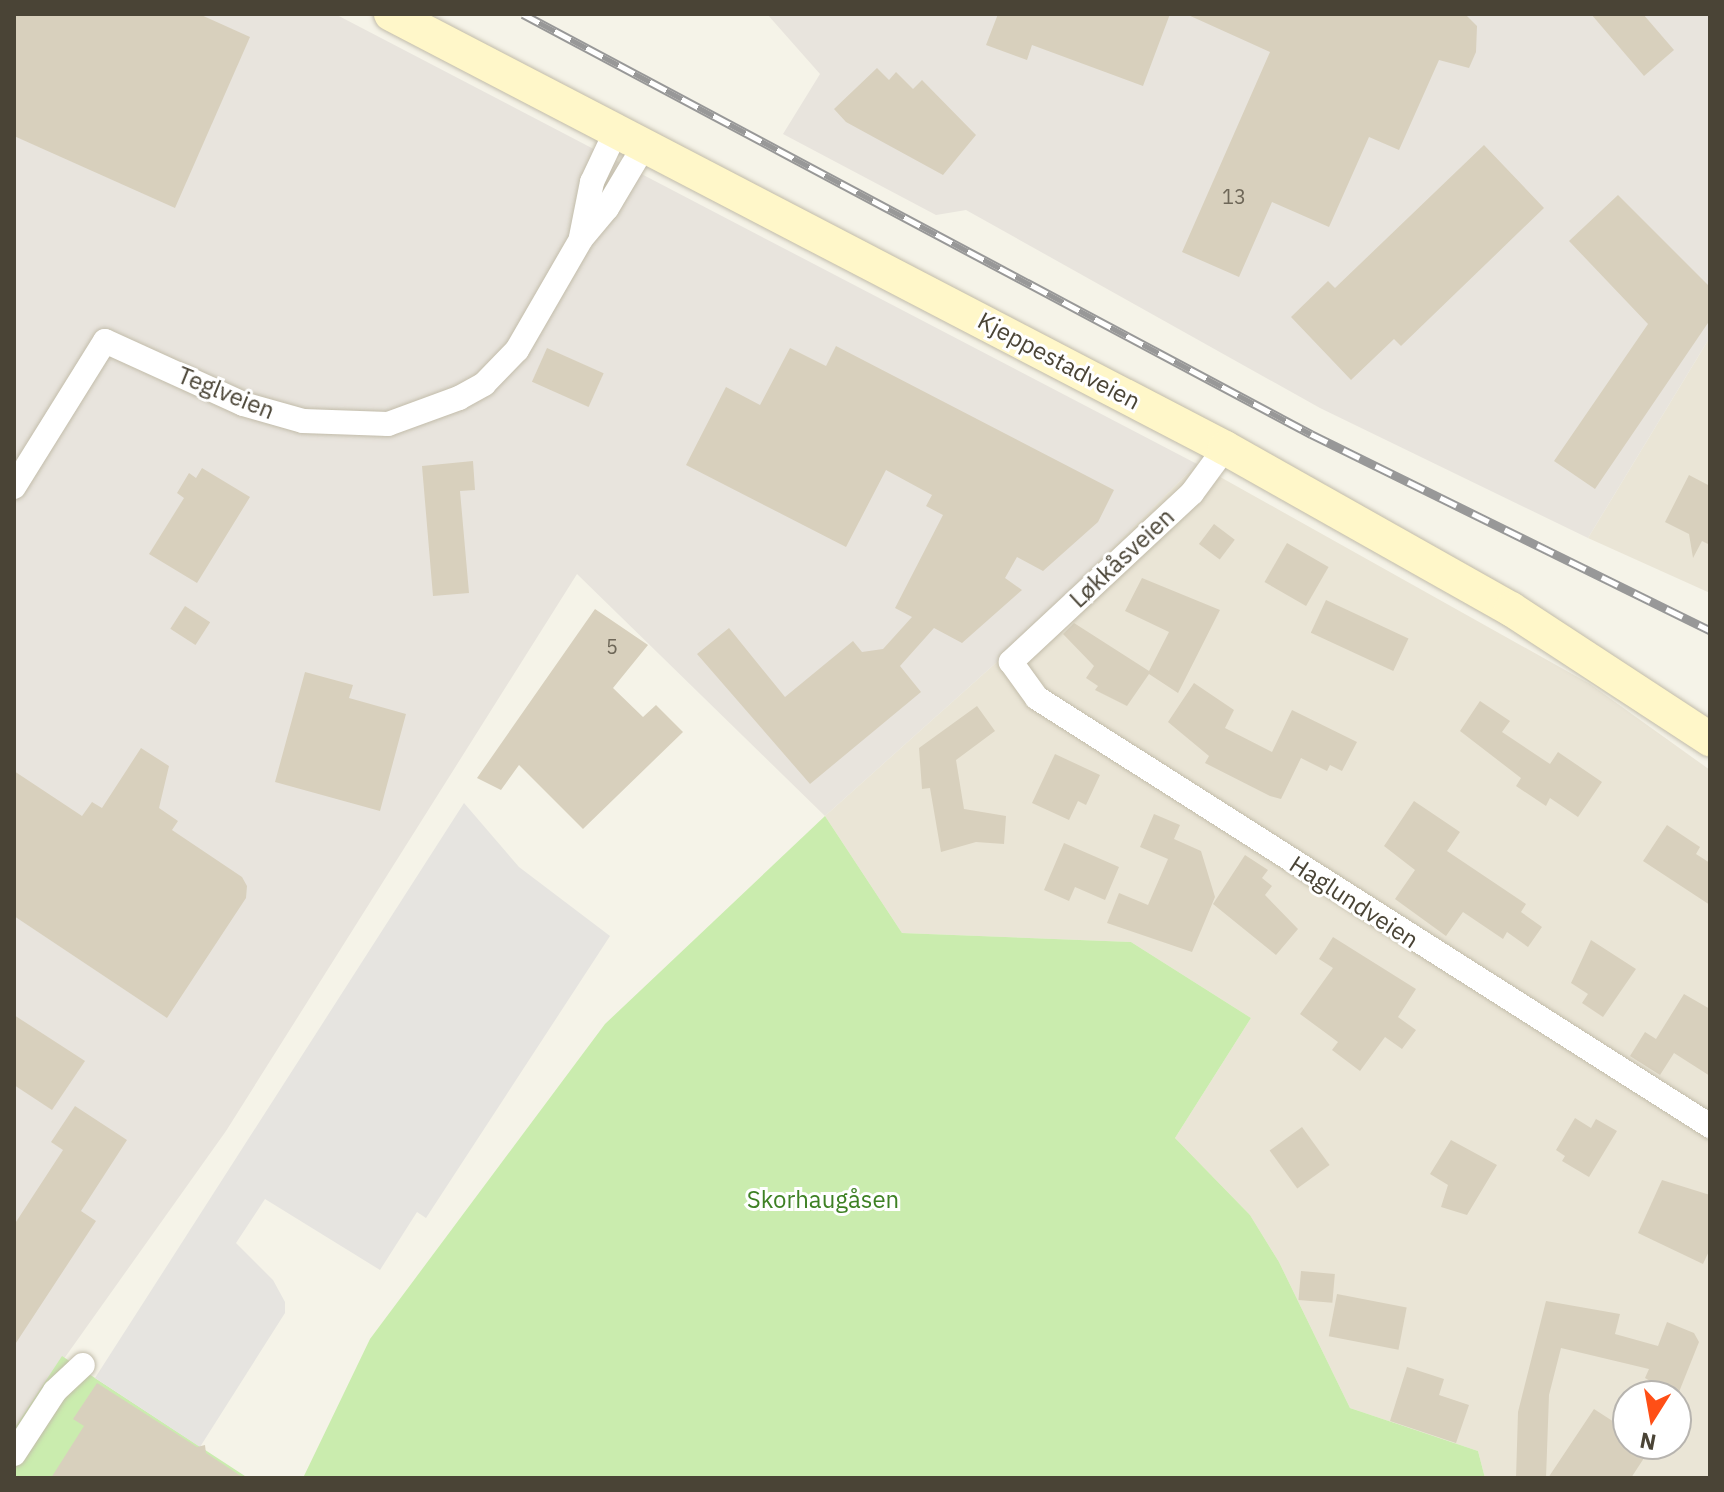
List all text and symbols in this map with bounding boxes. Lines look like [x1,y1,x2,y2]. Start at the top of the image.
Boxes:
house number: 13 [1222,184,1246,208]
street label: Kjeppestadveien [973,306,1145,416]
street label: Teglveien [173,361,279,425]
street label: Løkkåsveien [1064,502,1180,614]
house number: 5 [606,634,618,658]
street label: Haglundveien [1284,850,1424,954]
park label: Skorhaugåsen [747,1186,899,1214]
north arrow [1612,1380,1692,1460]
text: N [1637,1426,1658,1458]

